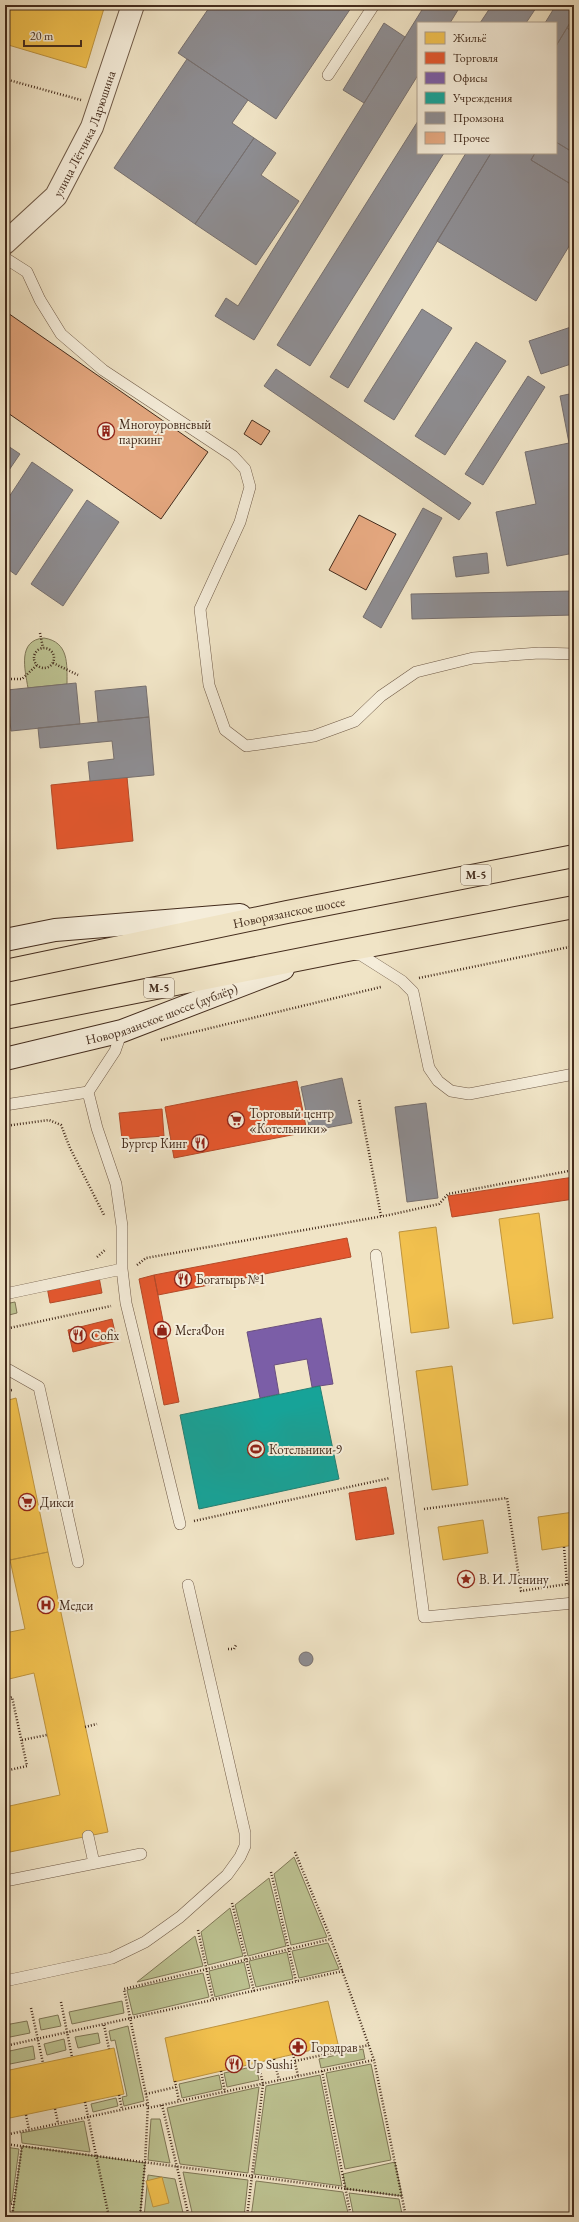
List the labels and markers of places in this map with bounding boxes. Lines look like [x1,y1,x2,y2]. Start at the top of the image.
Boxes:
place label: Многоуровневый паркинг [119,416,211,448]
building icon: Многоуровневый паркинг [96,421,116,441]
place label: Торговый центр «Котельники» [249,1105,334,1137]
supermarket icon: Торговый центр «Котельники» [226,1110,246,1130]
restaurant icon: Бургер Кинг [190,1133,210,1153]
place label: Бургер Кинг [121,1135,187,1152]
restaurant icon: Богатырь №1 [173,1269,193,1289]
place label: Богатырь №1 [196,1271,265,1288]
shop icon: МегаФон [152,1320,172,1340]
place label: МегаФон [175,1322,225,1339]
restaurant icon: Cofix [68,1325,88,1345]
place label: Cofix [91,1327,119,1344]
sports icon: Котельники-9 [246,1439,266,1459]
place label: Котельники-9 [269,1441,343,1458]
supermarket icon: Дикси [17,1492,37,1512]
place label: Дикси [40,1494,74,1511]
place icon: В. И. Ленину [456,1569,476,1589]
place label: В. И. Ленину [479,1571,549,1588]
hospital icon: Медси [36,1595,56,1615]
place label: Медси [59,1597,94,1614]
pharmacy icon: Горздрав [288,2037,308,2057]
place label: Горздрав [311,2039,358,2056]
restaurant icon: Up Sushi [224,2054,244,2074]
place label: Up Sushi [247,2056,293,2073]

